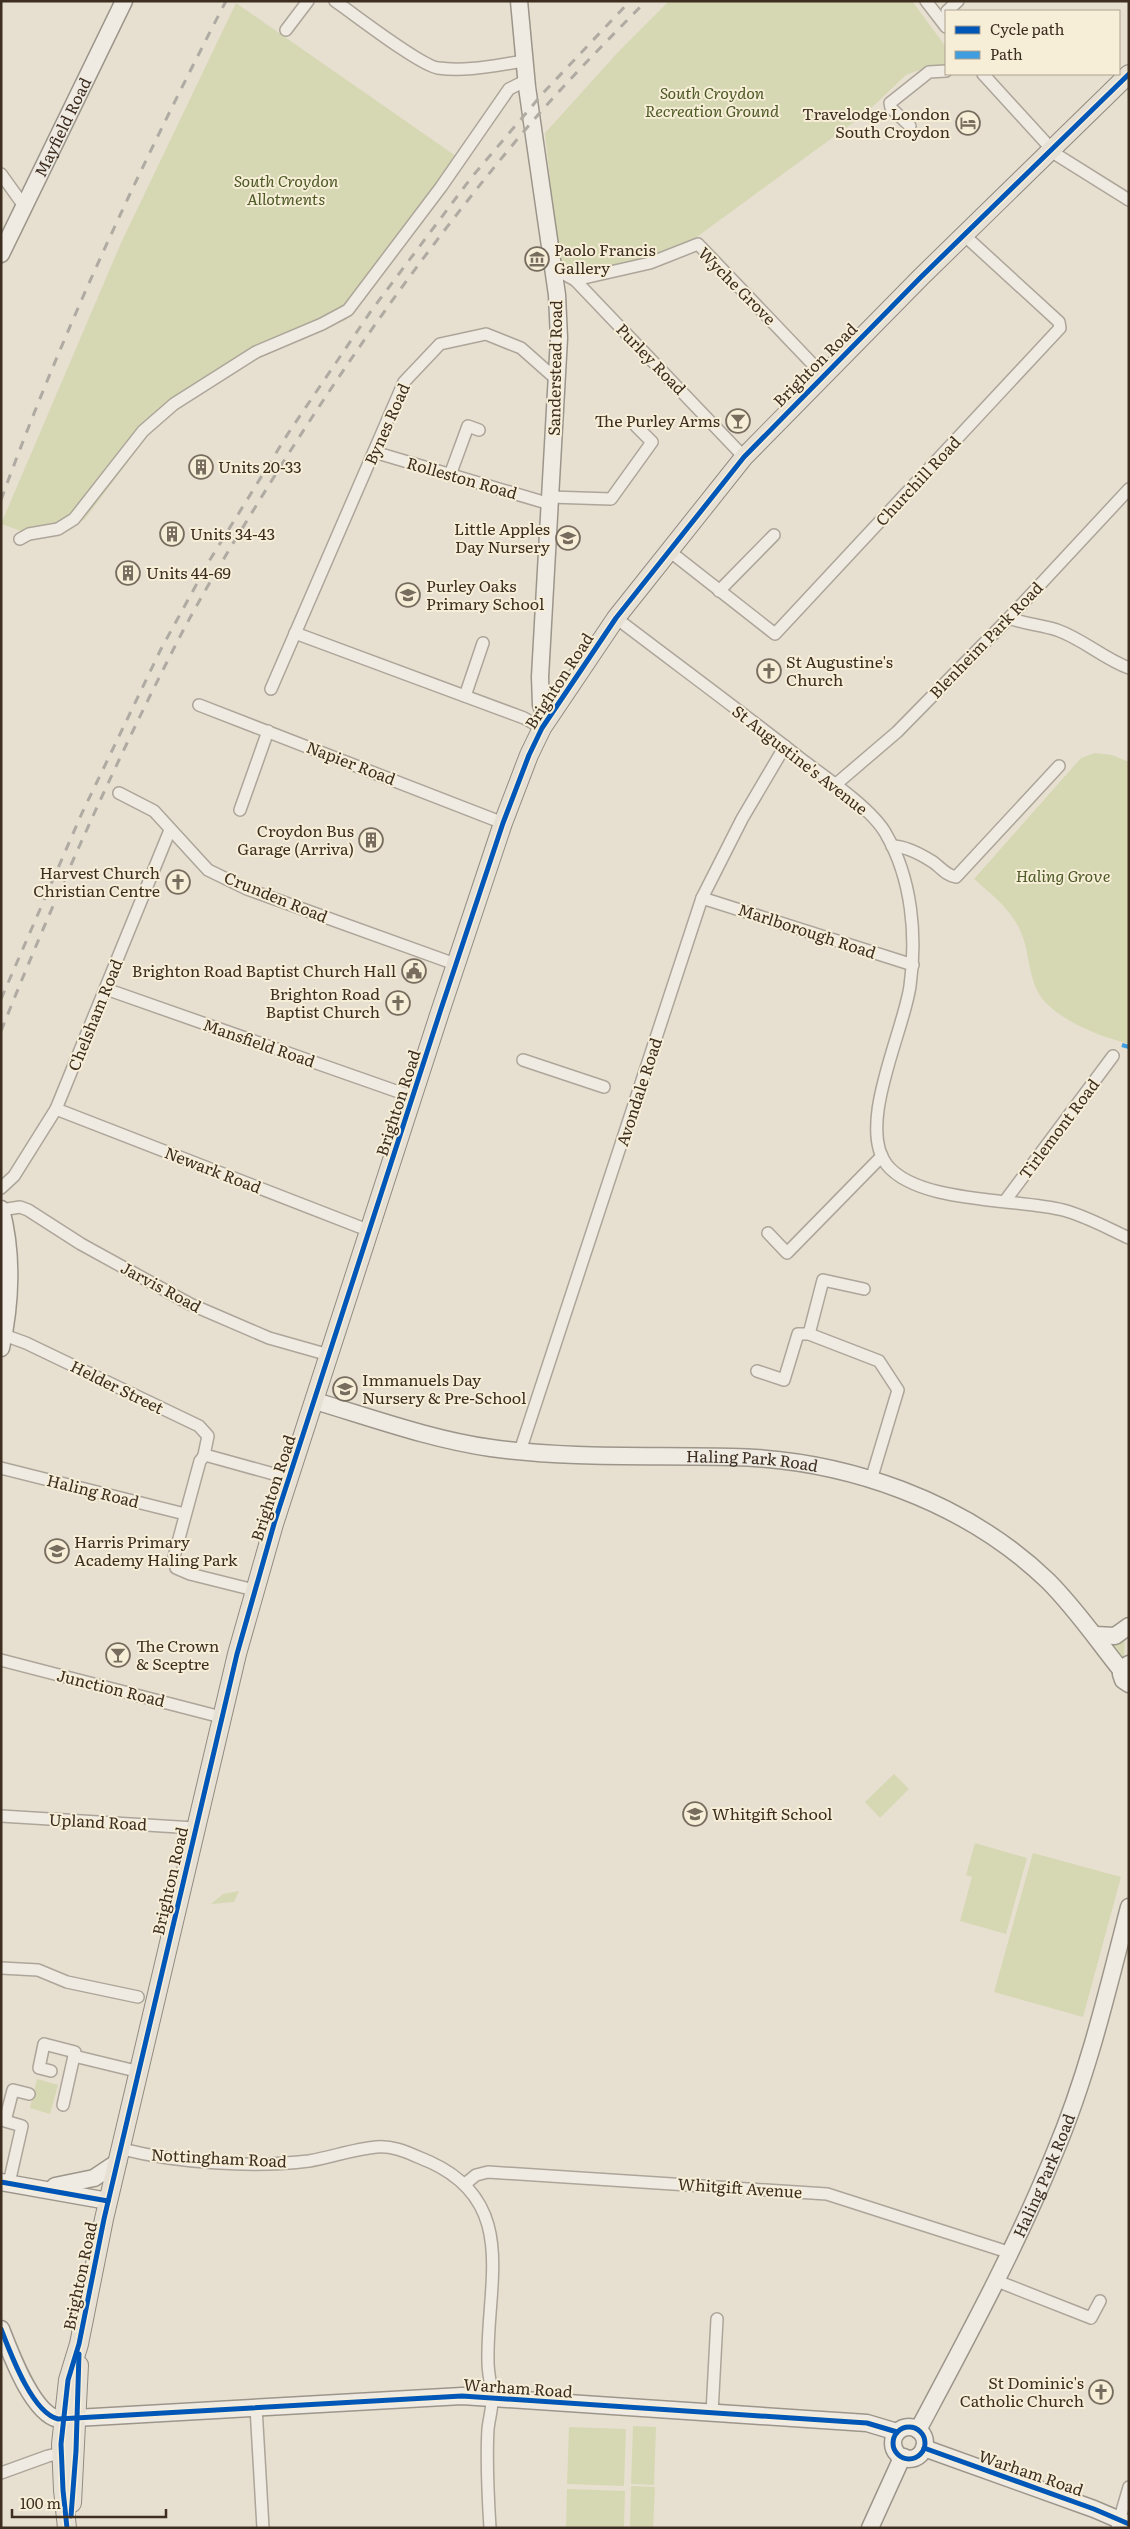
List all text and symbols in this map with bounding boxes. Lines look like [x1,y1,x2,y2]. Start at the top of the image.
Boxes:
legend [945,10,1120,75]
text: Cycle path [990,17,1065,40]
text: Path [990,42,1023,65]
street label: Mayfield Road [27,73,96,181]
park label: South Croydon Recreation Ground [645,80,780,122]
place label: Travelodge London South Croydon [802,101,950,143]
hotel icon: Travelodge London South Croydon [955,110,981,136]
park label: South Croydon Allotments [234,168,339,210]
place label: Paolo Francis Gallery [554,237,656,279]
street label: Wyche Grove [693,241,782,330]
museum icon: Paolo Francis Gallery [524,246,550,272]
street label: Sanderstead Road [541,300,567,436]
street label: Purley Road [611,317,692,400]
street label: Brighton Road [767,317,862,412]
street label: Bynes Road [357,379,415,468]
place label: The Purley Arms [595,408,720,432]
bar icon: The Purley Arms [725,408,751,434]
street label: Churchill Road [869,430,966,531]
street label: Rolleston Road [404,450,521,504]
building icon: Units 20-33 [188,454,214,480]
place label: Units 20-33 [218,454,302,478]
place label: Little Apples Day Nursery [454,516,551,558]
building icon: Units 34-43 [159,521,185,547]
place label: Units 34-43 [190,521,275,545]
school or university icon: Little Apples Day Nursery [555,525,581,551]
building icon: Units 44-69 [115,560,141,586]
place label: Units 44-69 [146,560,231,584]
place label: Purley Oaks Primary School [426,573,544,615]
street label: Blenheim Park Road [923,575,1048,703]
school or university icon: Purley Oaks Primary School [395,582,421,608]
street label: Brighton Road [518,627,598,733]
place label: St Augustine's Church [786,649,893,691]
church icon: St Augustine's Church [756,658,782,684]
street label: St Augustine's Avenue [728,699,874,820]
street label: Napier Road [303,734,400,790]
place label: Croydon Bus Garage (Arriva) [237,818,354,860]
building icon: Croydon Bus Garage (Arriva) [358,827,384,853]
place label: Harvest Church Christian Centre [33,860,160,902]
park label: Haling Grove [1016,863,1110,887]
street label: Crunden Road [221,864,332,928]
church icon: Harvest Church Christian Centre [165,869,191,895]
street label: Marlborough Road [735,896,880,964]
street label: Chelsham Road [61,955,128,1074]
place label: Brighton Road Baptist Church Hall [132,958,396,982]
public building icon: Brighton Road Baptist Church Hall [401,958,427,984]
place label: Brighton Road Baptist Church [266,981,380,1023]
church icon: Brighton Road Baptist Church [385,990,411,1016]
street label: Mansfield Road [200,1012,319,1073]
street label: Avondale Road [609,1034,667,1149]
street label: Brighton Road [369,1046,426,1159]
street label: Tirlemont Road [1012,1073,1104,1184]
street label: Newark Road [162,1140,265,1199]
street label: Jarvis Road [117,1255,206,1318]
street label: Helder Street [67,1353,168,1419]
place label: Immanuels Day Nursery & Pre-School [362,1367,526,1409]
school or university icon: Immanuels Day Nursery & Pre-School [332,1376,358,1402]
street label: Brighton Road [244,1431,301,1544]
street label: Haling Park Road [686,1443,821,1477]
street label: Haling Road [45,1467,142,1513]
place label: Harris Primary Academy Haling Park [74,1529,238,1571]
school or university icon: Harris Primary Academy Haling Park [44,1538,70,1564]
place label: The Crown & Sceptre [136,1633,220,1675]
bar icon: The Crown & Sceptre [105,1642,131,1668]
street label: Junction Road [55,1662,168,1712]
school or university icon: Whitgift School [682,1801,708,1827]
place label: Whitgift School [712,1801,832,1825]
street label: Upland Road [48,1806,148,1836]
street label: Brighton Road [145,1824,193,1937]
street label: Haling Park Road [1006,2110,1080,2241]
street label: Nottingham Road [151,2141,288,2173]
street label: Whitgift Avenue [677,2171,803,2203]
street label: Brighton Road [56,2219,102,2332]
place label: St Dominic's Catholic Church [960,2370,1084,2412]
street label: Warham Road [463,2371,574,2403]
church icon: St Dominic's Catholic Church [1088,2379,1114,2405]
street label: Warham Road [976,2443,1087,2501]
scale bar [12,2486,166,2518]
text: 100 m [20,2491,61,2514]

